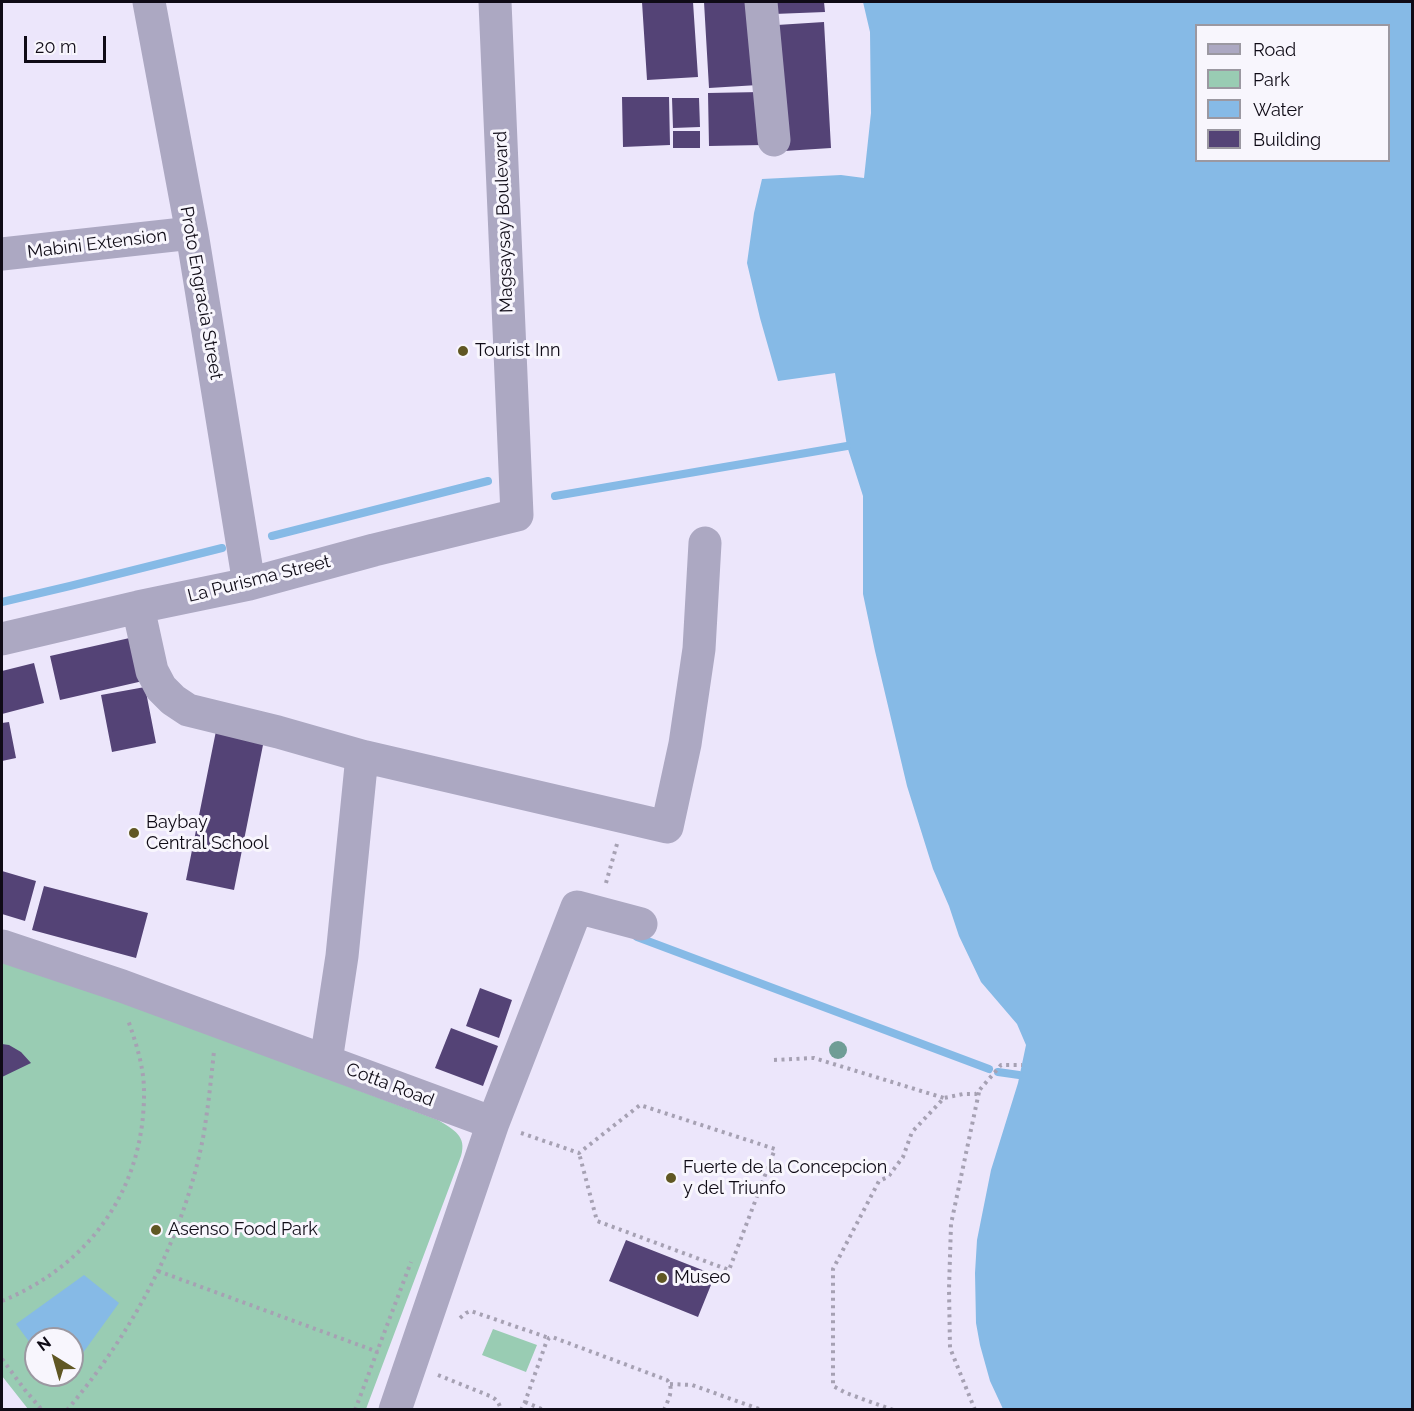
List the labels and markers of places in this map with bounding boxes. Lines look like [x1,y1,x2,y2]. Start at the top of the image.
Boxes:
place label: Tourist Inn [475,340,560,362]
marker: Tourist Inn [456,344,470,358]
place label: Baybay Central School [146,812,269,854]
marker: Baybay Central School [127,826,141,840]
place label: Fuerte de la Concepcion y del Triunfo [683,1157,887,1200]
marker: Fuerte de la Concepcion y del Triunfo [664,1171,678,1185]
place label: Asenso Food Park [168,1219,318,1241]
marker: Asenso Food Park [149,1223,163,1237]
place label: Museo [674,1267,730,1289]
marker: Museo [655,1271,669,1285]

